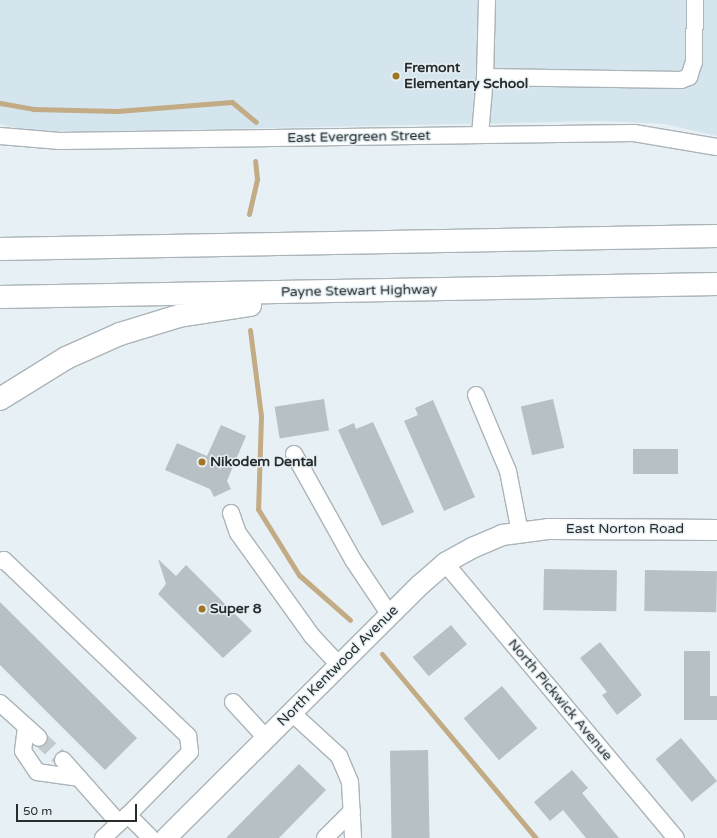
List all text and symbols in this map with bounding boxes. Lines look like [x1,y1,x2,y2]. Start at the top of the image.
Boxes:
place label: Fremont Elementary School [404,60,528,92]
marker: Fremont Elementary School [391,71,401,81]
street label: East Evergreen Street [287,127,431,147]
street label: Payne Stewart Highway [281,281,437,301]
place label: Nikodem Dental [210,454,317,470]
marker: Nikodem Dental [197,457,207,467]
street label: East Norton Road [566,521,684,537]
place label: Super 8 [210,601,262,617]
street label: North Kentwood Avenue [274,602,402,730]
marker: Super 8 [197,604,207,614]
street label: North Pickwick Avenue [504,636,616,764]
scale bar [18,796,139,822]
text: 50 m [23,804,52,818]

